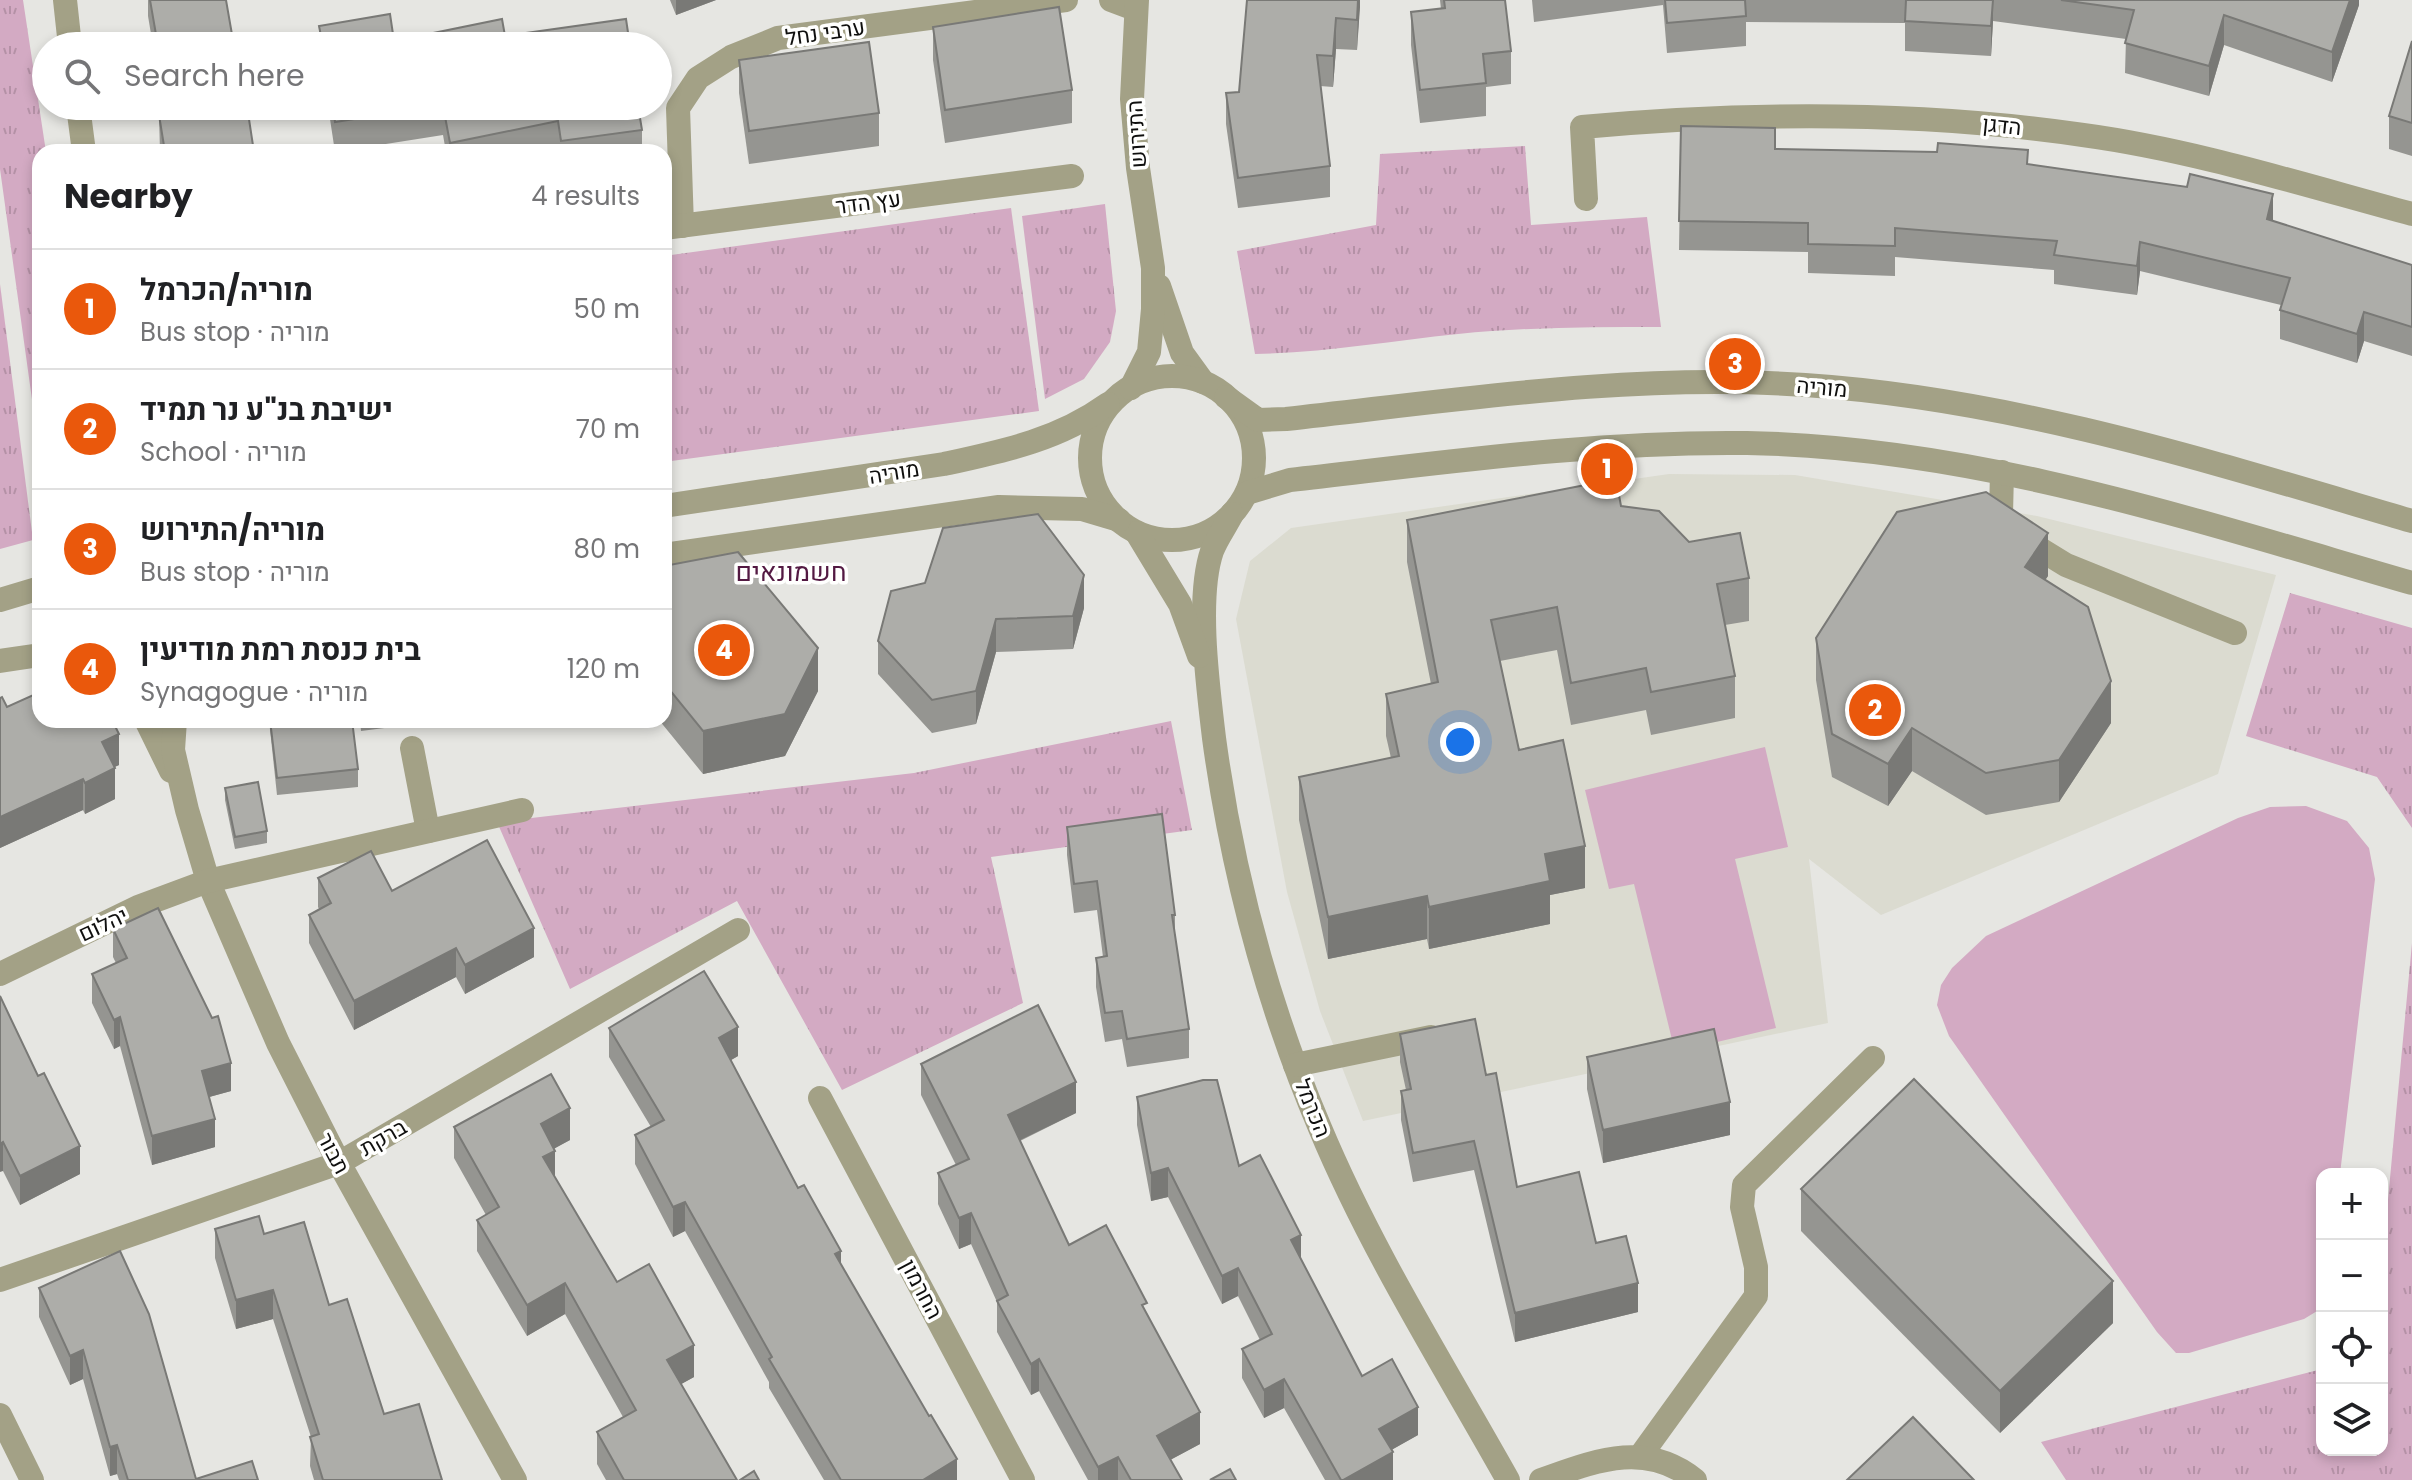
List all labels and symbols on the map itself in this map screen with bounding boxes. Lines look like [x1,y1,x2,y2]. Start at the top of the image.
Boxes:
street label: ערבי נחל [783,12,867,53]
street label: התירוש [1119,99,1154,169]
street label: הדגן [1981,108,2023,143]
street label: עץ הדר [834,183,902,222]
pin: 3 [1709,334,1761,394]
street label: מוריה [1795,370,1849,405]
pin: 1 [1581,439,1633,499]
street label: מוריה [867,453,922,492]
district label: חשמונאים [735,554,847,590]
pin: 4 [698,620,750,680]
pin: 2 [1849,680,1901,740]
your location [1440,722,1480,762]
street label: יהלום [73,900,133,949]
street label: הכרמל [1287,1074,1338,1142]
street label: ברקת [354,1111,413,1163]
street label: תבור [310,1127,357,1179]
street label: החרמון [893,1254,950,1325]

